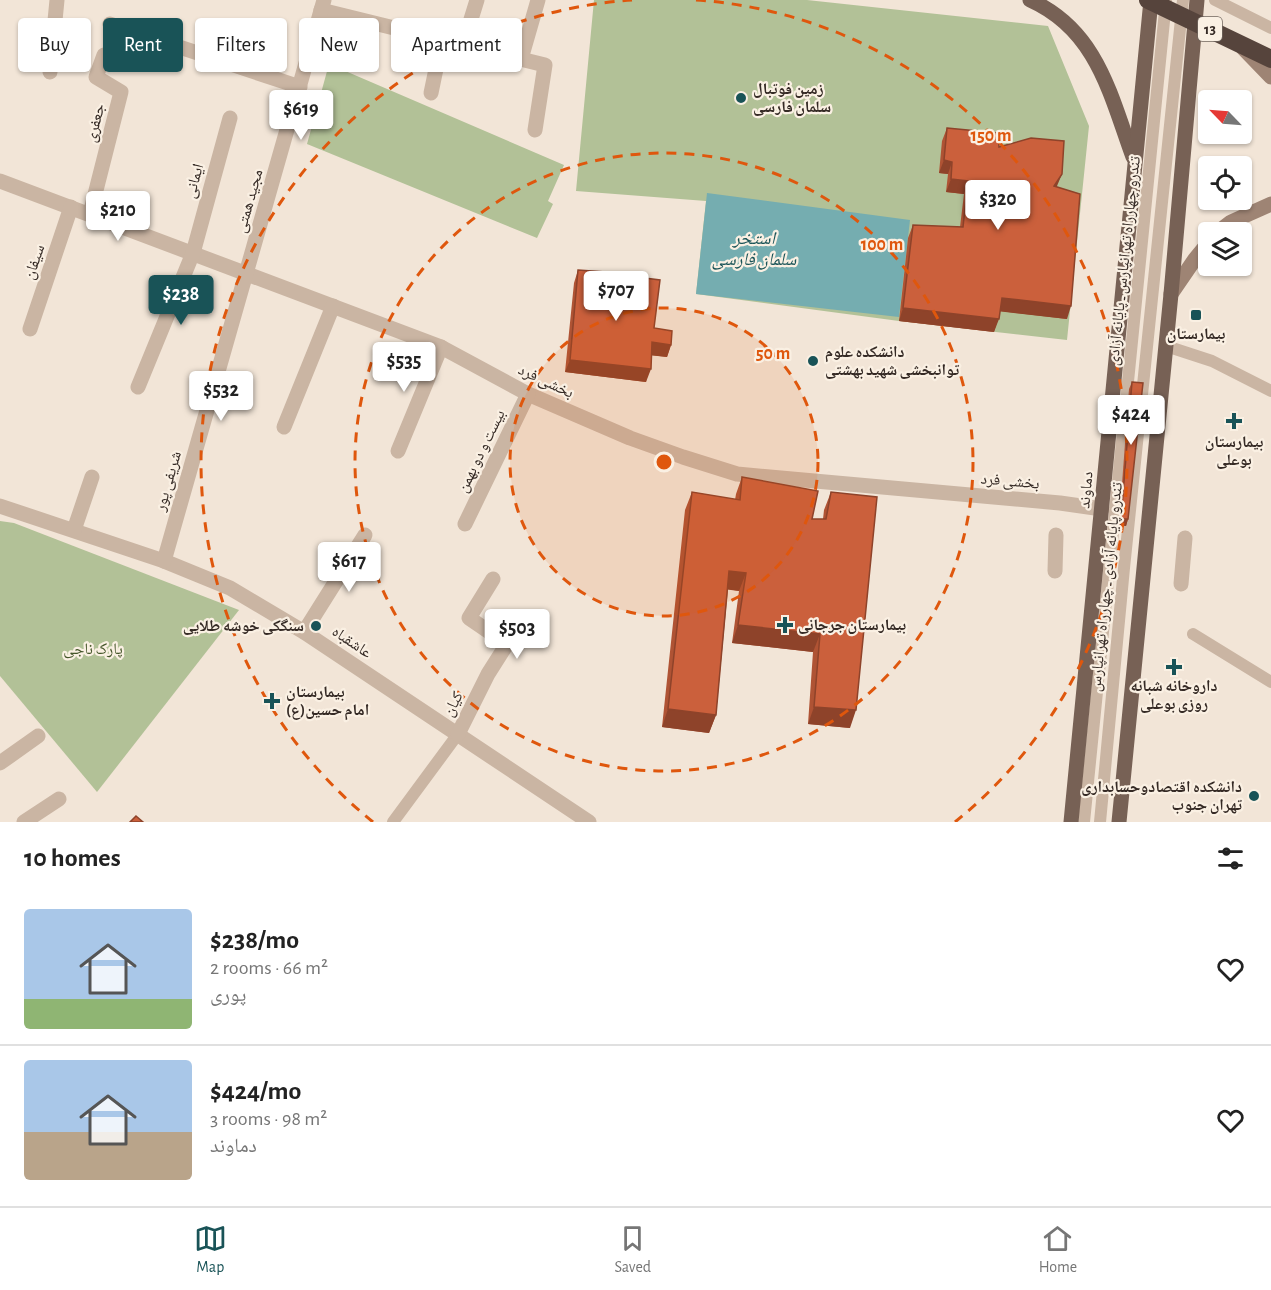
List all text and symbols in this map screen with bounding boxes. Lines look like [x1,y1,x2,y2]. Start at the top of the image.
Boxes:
road number: 13 [1198,17,1222,41]
chip: Buy [18,18,91,72]
chip: Rent [103,18,183,72]
chip: Filters [195,18,287,72]
chip: New [299,18,379,72]
chip: Apartment [391,18,522,72]
place label: زمین فوتبال سلمان فارسی [753,81,831,116]
pin: $619 [265,90,337,141]
north arrow [1198,90,1252,144]
map controls [1198,90,1252,276]
marker: زمین فوتبال سلمان فارسی [734,91,748,105]
text: $619 [283,99,319,119]
street label: جعفری [82,102,109,145]
text: 150 m [971,127,1011,145]
street label: تندرو چهارراه تهرانپارس ـ پایانه آزادی [1104,155,1145,367]
button: locate [1198,156,1252,210]
street label: ایمانی [182,162,208,201]
street label: مجید همتی [232,167,268,235]
pin: $320 [962,180,1034,231]
text: $320 [979,189,1017,209]
pin: $210 [82,191,154,242]
text: $210 [100,200,136,220]
button: layers [1198,222,1252,276]
water label: استخر سلمان فارسی [712,230,797,270]
text: 100 m [861,236,903,254]
street label: سیفان [21,242,49,282]
pin: $707 [580,271,652,322]
pin: $238 [145,275,217,326]
text: $707 [598,280,634,300]
text: $238 [163,284,199,304]
marker: بیمارستان [1189,308,1203,322]
place label: بیمارستان [1167,326,1225,343]
pin: $535 [368,342,440,393]
place label: دانشکده علوم توانبخشی شهید بهشتی [825,344,960,379]
text: 50 m [756,345,790,363]
text: $535 [387,351,421,371]
marker: دانشکده علوم توانبخشی شهید بهشتی [806,354,820,368]
street label: بخشی فرد [515,361,576,403]
pin: $532 [185,371,257,422]
text: $532 [203,380,239,400]
pin: $424 [1095,395,1167,446]
text: $424 [1112,404,1150,424]
street label: بیست و دو بهمن [454,407,510,496]
marker: بیمارستان بوعلی [1225,412,1243,430]
place label: بیمارستان بوعلی [1205,434,1263,469]
street label: شریفی پور [152,449,186,514]
centre of rings [654,452,674,472]
street label: بخشی فرد [980,470,1040,494]
street label: دماوند [1076,471,1097,509]
street label: تندرو پایانه آزادی ـ چهارراه تهرانپارس [1086,481,1127,693]
pin: $617 [313,542,385,593]
text: $617 [332,551,366,571]
pin: $503 [481,609,553,660]
marker: بیمارستان جرجانی [776,616,794,634]
place label: بیمارستان جرجانی [798,617,906,634]
place label: سنگکی خوشه طلایی [183,618,304,635]
text: $503 [499,618,535,638]
marker: سنگکی خوشه طلایی [309,619,323,633]
street label: عاشقباه [329,623,375,661]
park label: پارک ناجی [63,641,123,659]
marker: داروخانه شبانه روزی بوعلی [1167,660,1181,674]
place label: داروخانه شبانه روزی بوعلی [1130,678,1218,713]
place label: بیمارستان امام حسین(ع) [286,684,369,721]
street label: کیان [440,689,468,720]
marker: بیمارستان امام حسین(ع) [263,692,281,710]
place label: دانشکده اقتصادوحسابداری تهران جنوب [1081,779,1243,814]
marker: دانشکده اقتصادوحسابداری تهران جنوب [1247,789,1261,803]
icon: filters [1214,842,1247,875]
text: 10 homes [24,845,121,871]
text: $238/mo [210,927,299,953]
icon: home [72,933,144,1005]
icon: heart [1214,953,1247,986]
text: 2 rooms · 66 m² [210,958,328,978]
text: پوری [210,985,246,1005]
text: $424/mo [210,1078,301,1104]
icon: home [72,1084,144,1156]
icon: heart [1214,1104,1247,1137]
text: 3 rooms · 98 m² [210,1109,327,1129]
text: دماوند [210,1136,257,1156]
tab: Map [194,1222,227,1277]
tab: Saved [614,1222,651,1277]
tab: Home [1039,1222,1077,1277]

